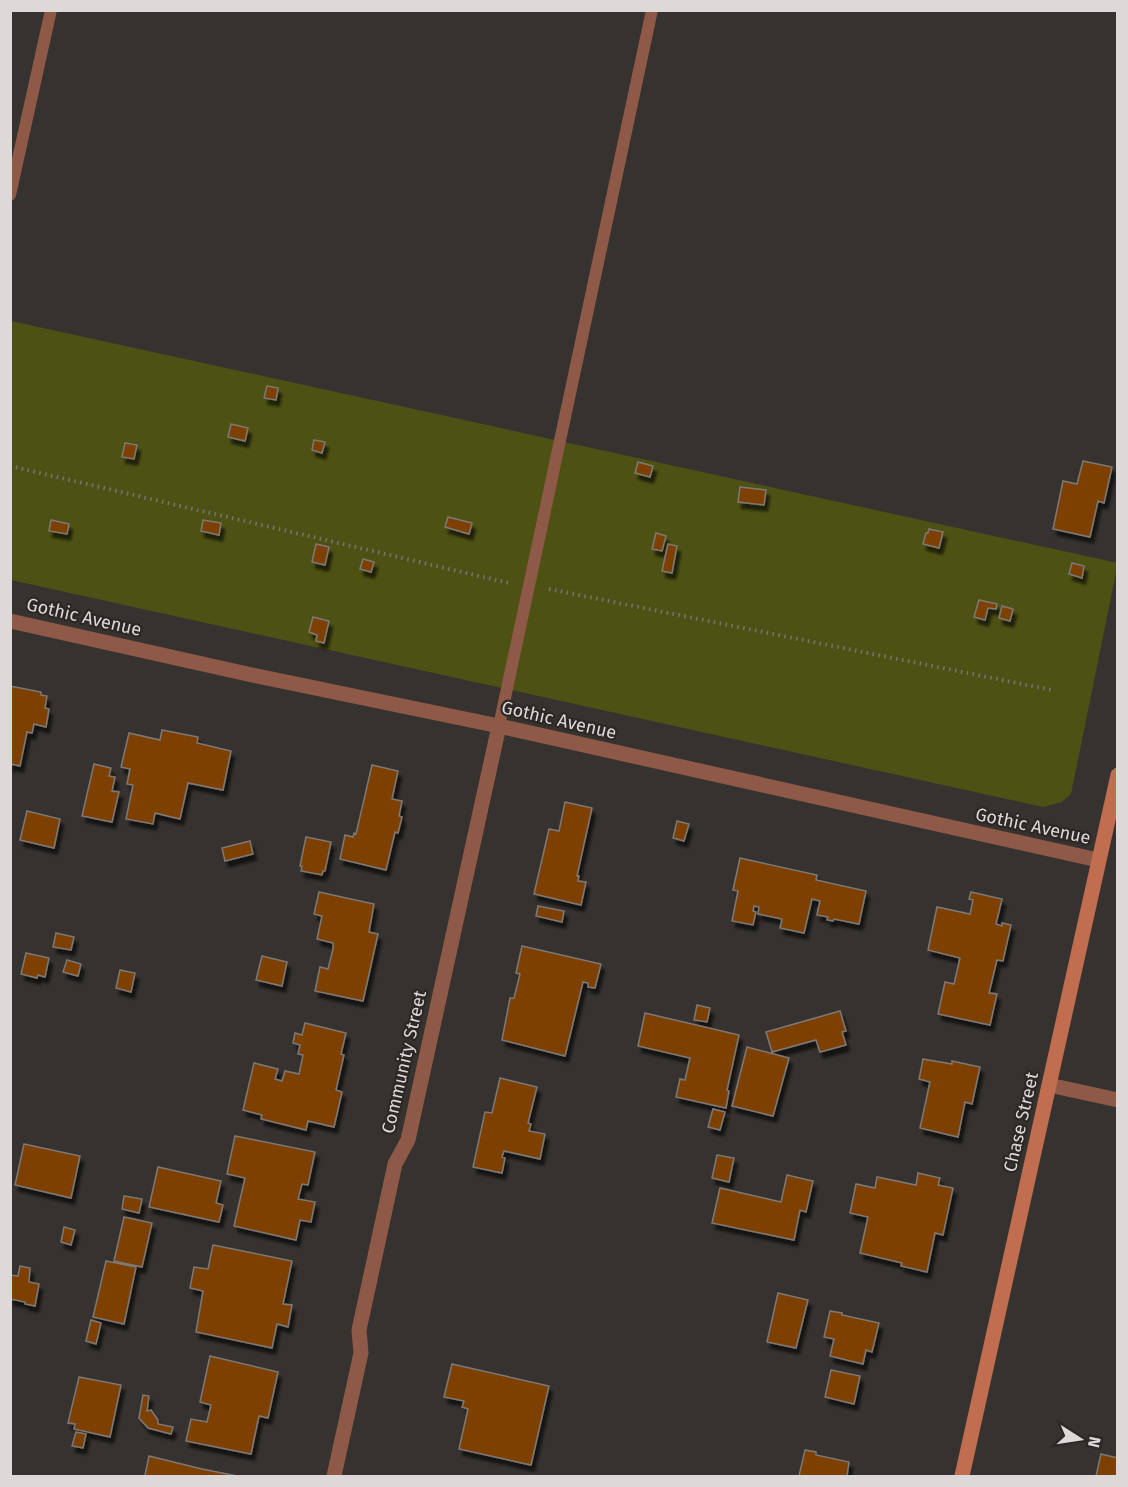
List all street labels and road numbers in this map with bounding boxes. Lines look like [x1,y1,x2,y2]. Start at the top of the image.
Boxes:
street label: Gothic Avenue [24,593,144,641]
street label: Gothic Avenue [499,696,619,744]
street label: Gothic Avenue [973,803,1093,849]
street label: Community Street [377,988,431,1136]
street label: Chase Street [999,1069,1043,1174]

